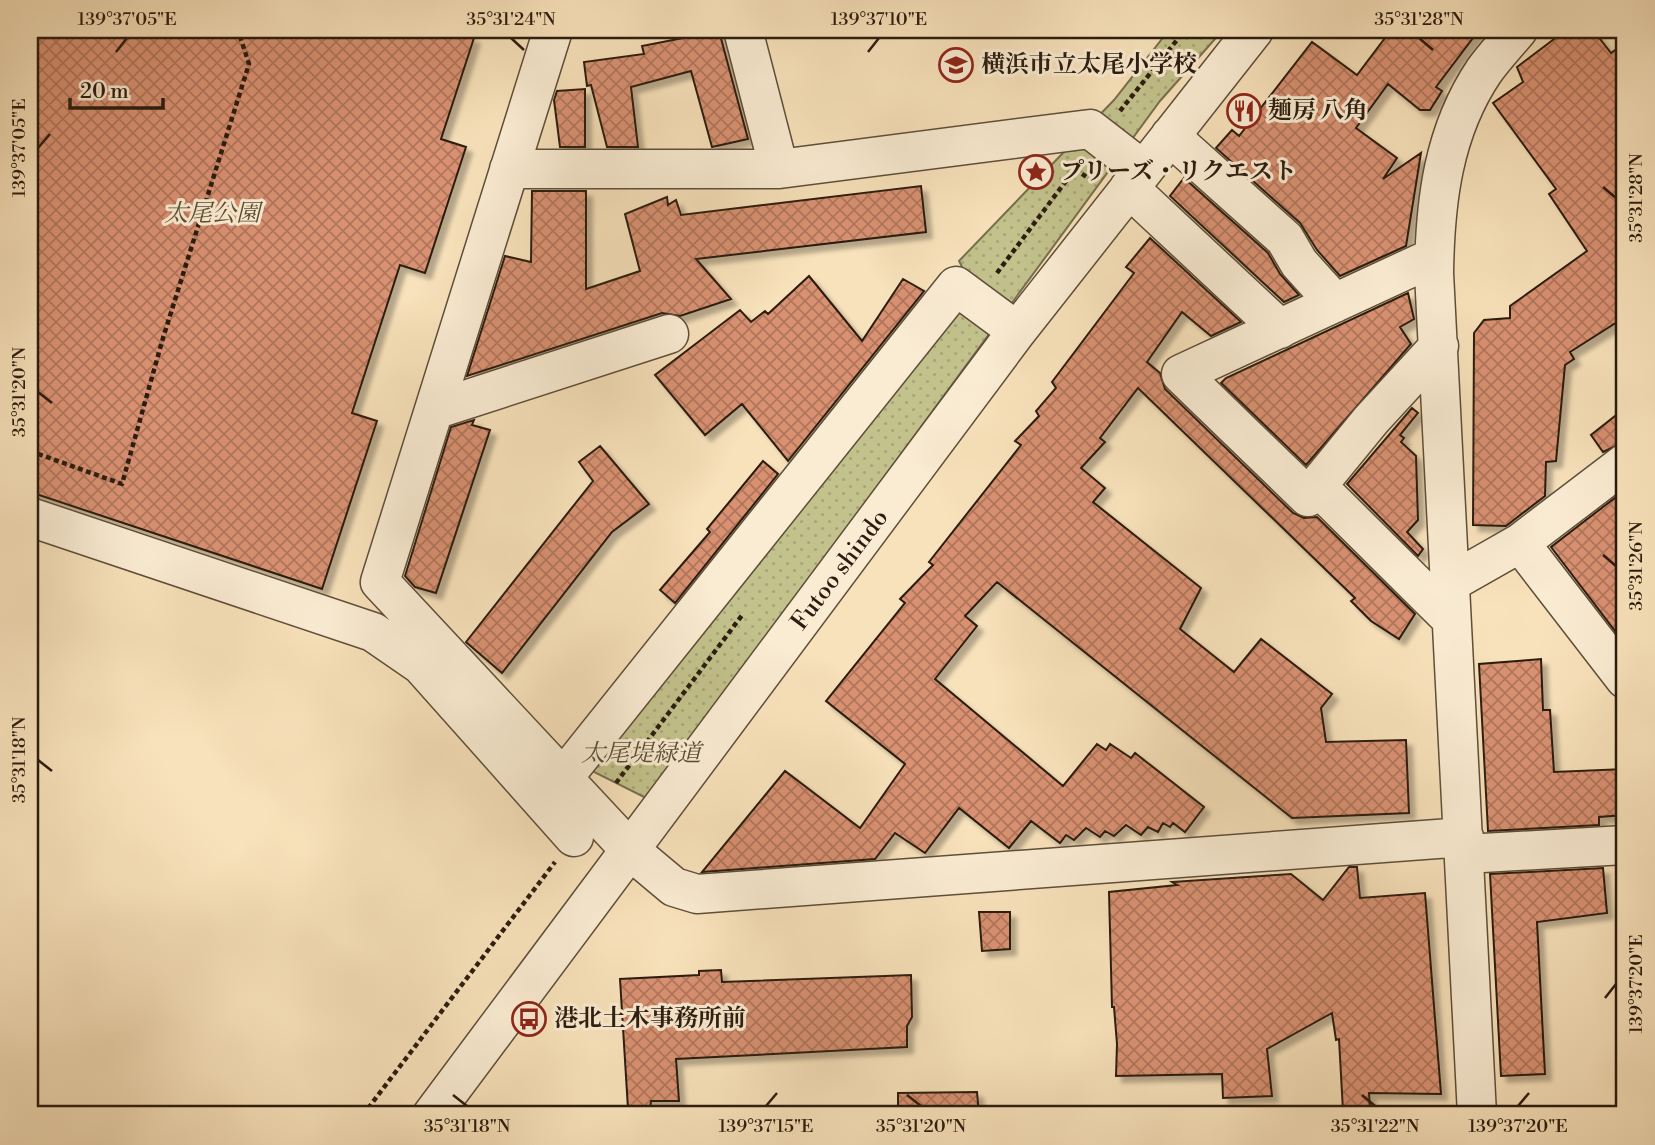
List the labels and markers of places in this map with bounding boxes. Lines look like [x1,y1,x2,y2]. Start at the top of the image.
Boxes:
school or university icon: 横浜市立太尾小学校 [937,46,975,84]
place label: 横浜市立太尾小学校 [981,50,1197,80]
restaurant icon: 麺房 八角 [1225,92,1263,130]
place label: 麺房 八角 [1268,96,1368,126]
place icon: プリーズ・リクエスト [1017,153,1055,191]
place label: プリーズ・リクエスト [1060,157,1297,187]
bus stop icon: 港北土木事務所前 [510,1000,548,1038]
place label: 港北土木事務所前 [554,1004,746,1034]

